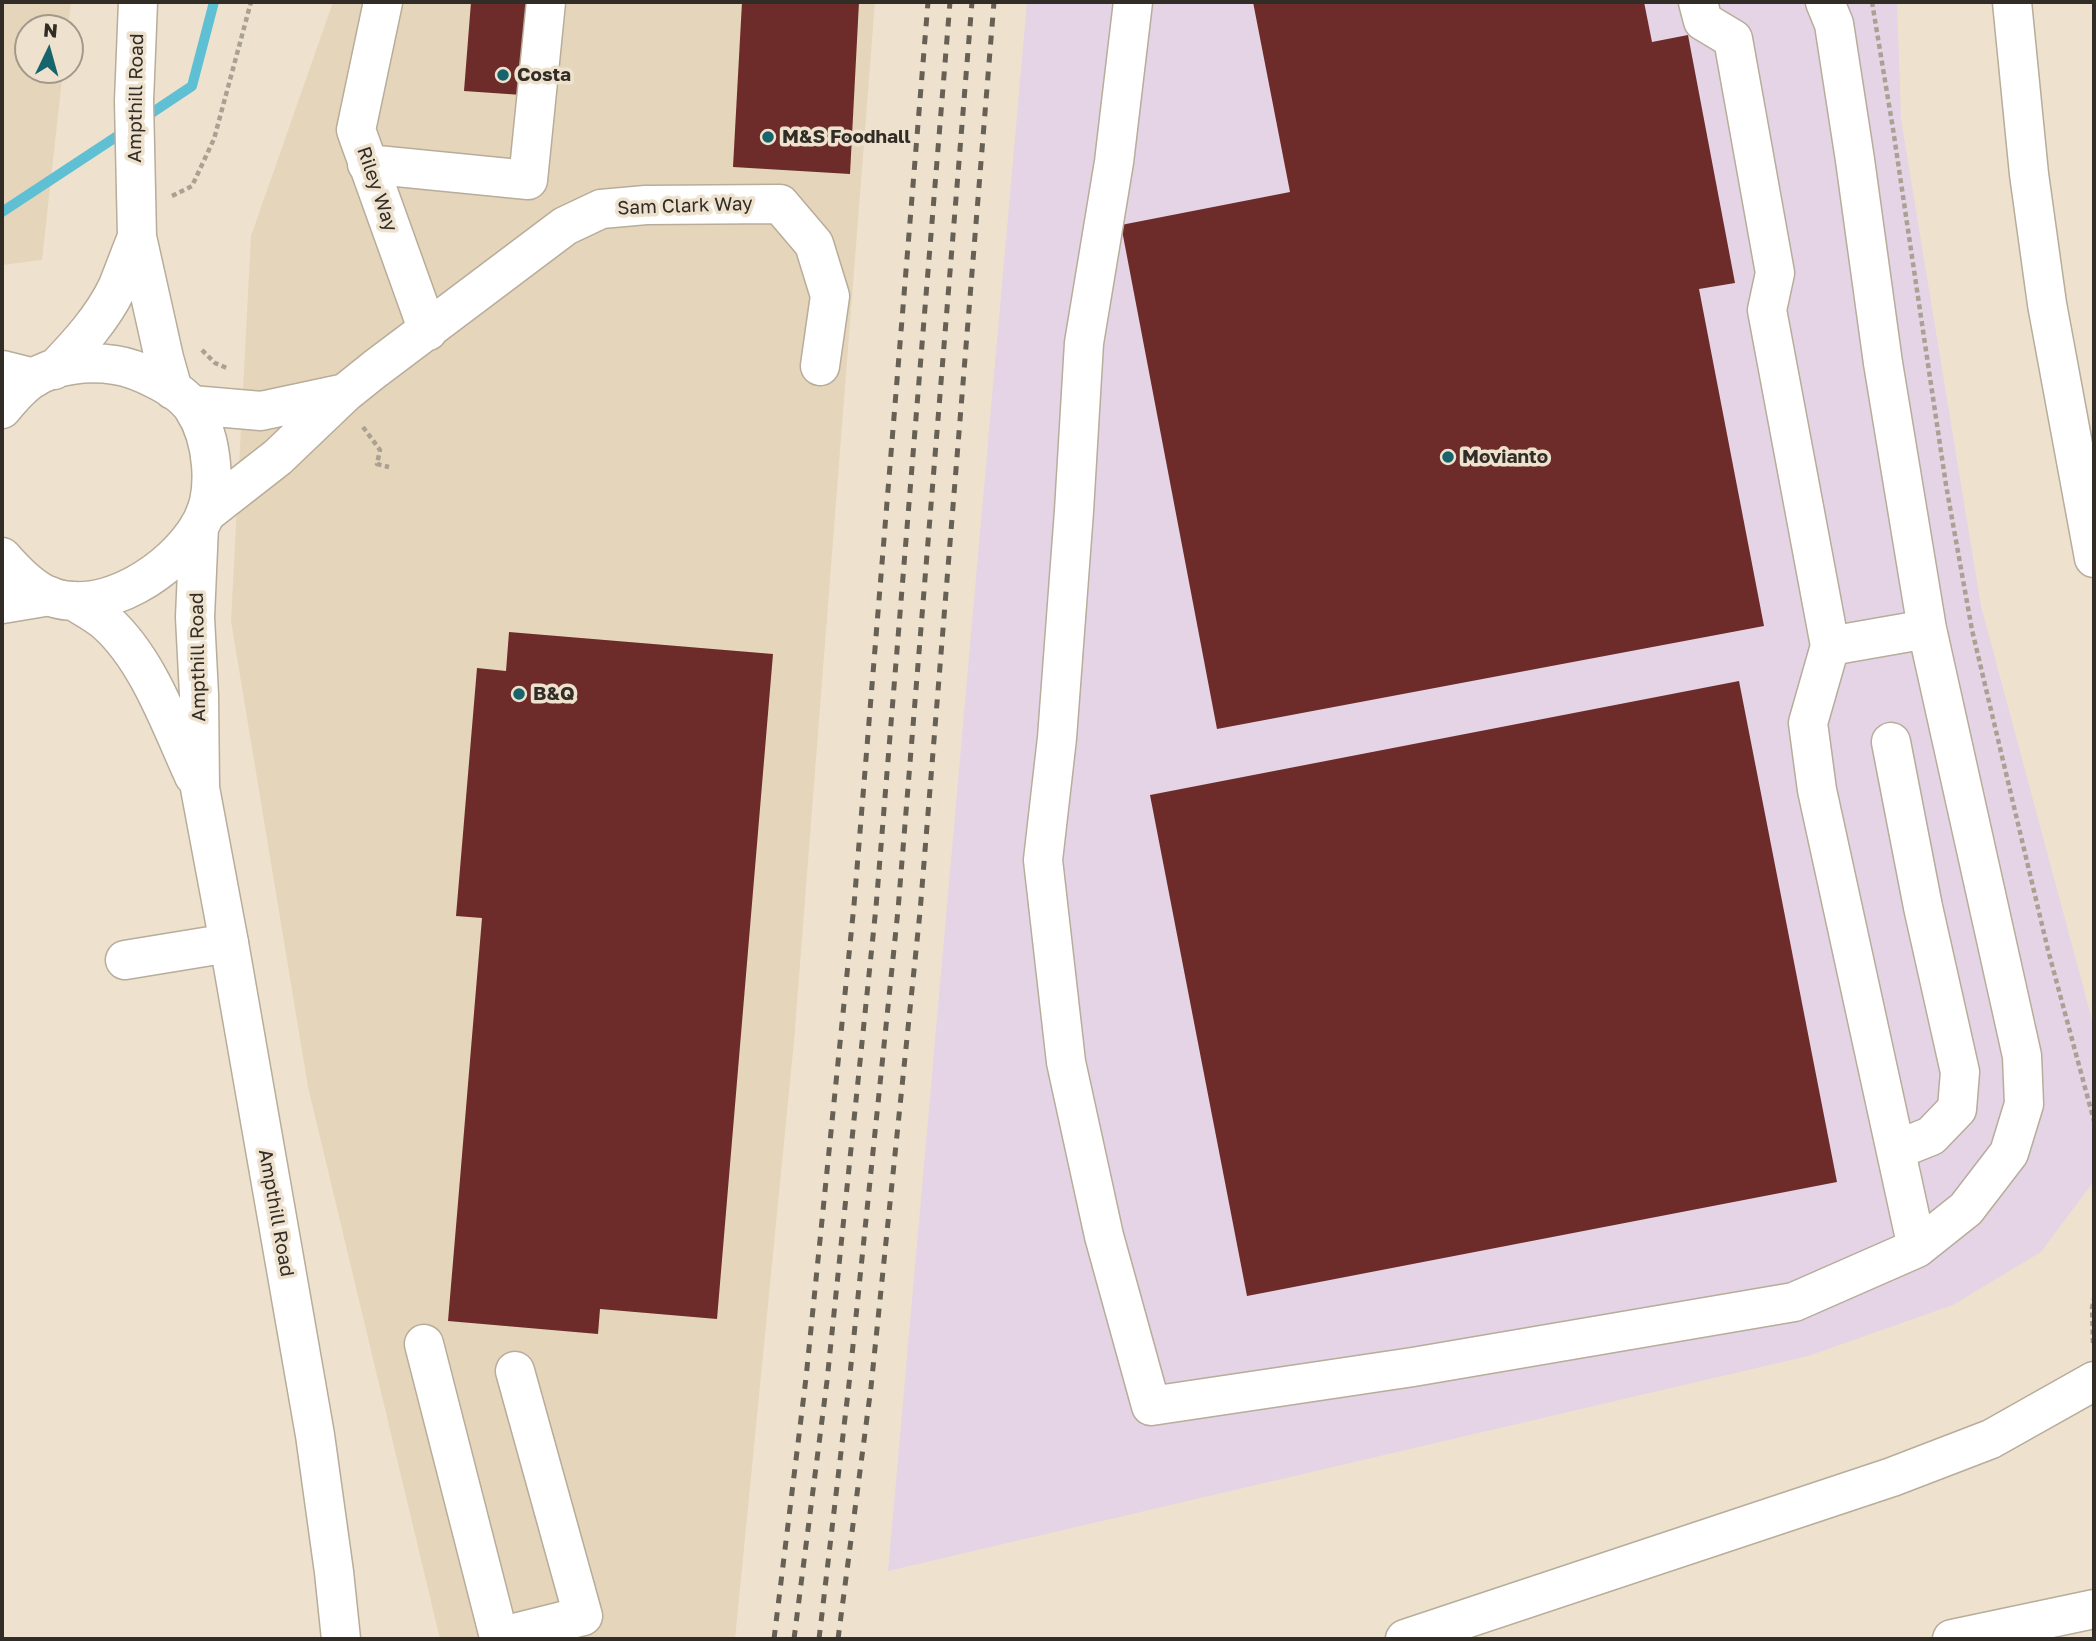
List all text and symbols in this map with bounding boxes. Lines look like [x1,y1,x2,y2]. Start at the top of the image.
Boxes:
north arrow [14,14,84,84]
text: N [42,17,59,42]
street label: Ampthill Road [123,33,149,163]
place label: Costa [517,64,571,86]
marker: Costa [495,67,511,83]
place label: M&S Foodhall [782,126,911,148]
marker: M&S Foodhall [760,129,776,145]
street label: Riley Way [352,143,402,235]
street label: Sam Clark Way [617,192,753,220]
place label: Movianto [1462,446,1548,468]
marker: Movianto [1440,449,1456,465]
street label: Ampthill Road [185,592,211,722]
place label: B&Q [533,683,575,705]
marker: B&Q [511,686,527,702]
street label: Ampthill Road [254,1147,298,1279]

